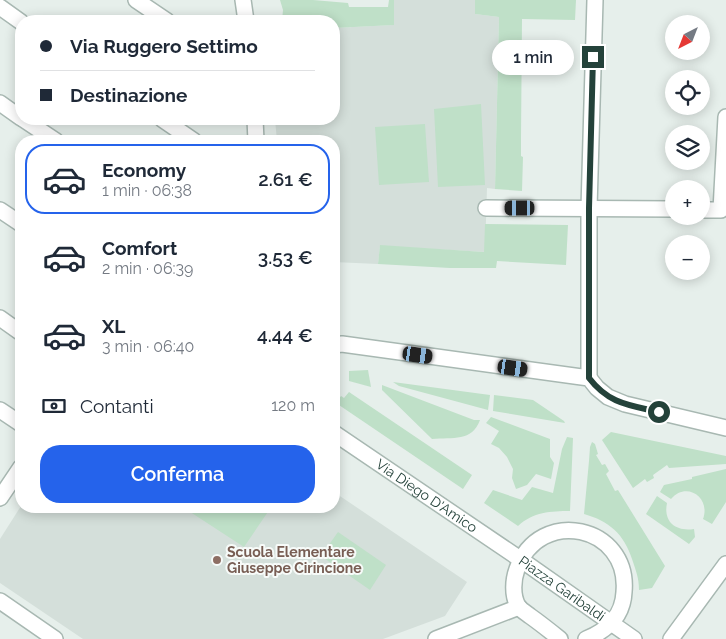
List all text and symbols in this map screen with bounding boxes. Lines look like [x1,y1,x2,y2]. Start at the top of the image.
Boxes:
north arrow [665,15,710,60]
map controls [665,15,710,280]
text: Via Ruggero Settimo [70,35,258,57]
callout: 1 min [493,40,576,74]
route end [582,46,604,68]
text: 1 min [513,48,553,67]
button: locate [665,70,710,115]
text: Destinazione [70,84,187,106]
button: layers [665,125,710,170]
icon: car [42,157,87,202]
text: Economy [102,159,186,181]
text: 2.61 € [258,168,313,190]
button: + [665,180,710,225]
text: 1 min · 06:38 [102,181,192,200]
car [505,201,535,216]
icon: car [42,235,87,280]
button: − [665,235,710,280]
text: Comfort [102,237,177,259]
text: 3.53 € [258,246,313,268]
text: 2 min · 06:39 [102,259,194,278]
icon: car [42,313,87,358]
text: XL [102,315,125,337]
text: 4.44 € [257,324,313,346]
text: 3 min · 06:40 [102,337,194,356]
car [402,345,433,365]
car [497,358,528,378]
icon: cash [40,392,68,420]
text: Contanti [80,395,154,417]
text: 120 m [271,396,315,415]
route start [648,401,670,423]
button: Conferma [40,445,315,503]
street label: Via Diego D'Amico [373,456,480,536]
place label: Scuola Elementare Giuseppe Cirincione [227,544,362,576]
street label: Piazza Garibaldi [516,553,608,624]
marker: Scuola Elementare Giuseppe Cirincione [211,554,223,566]

